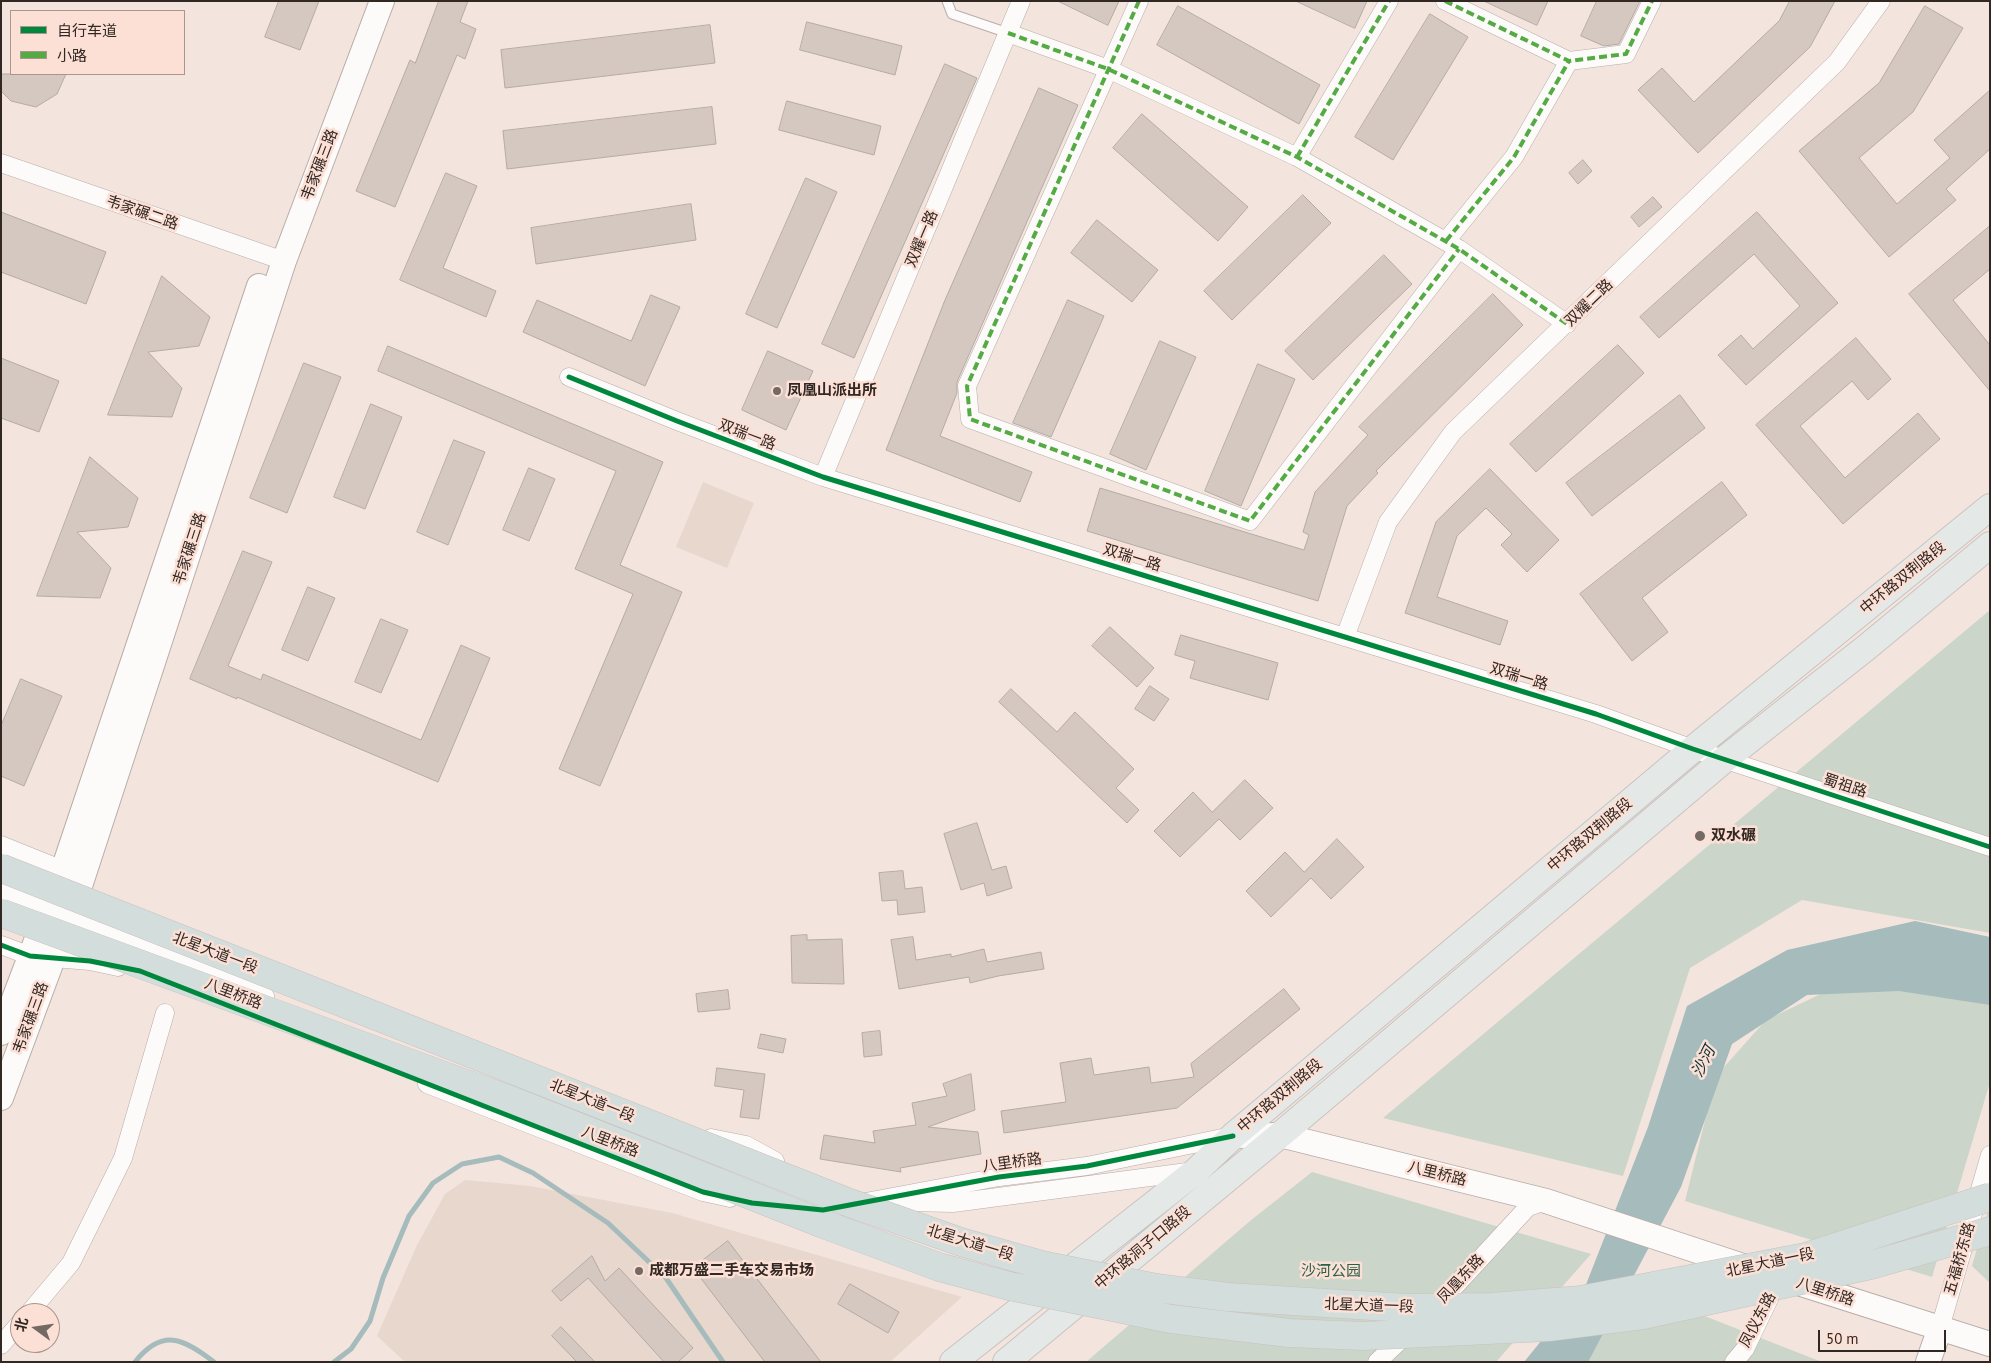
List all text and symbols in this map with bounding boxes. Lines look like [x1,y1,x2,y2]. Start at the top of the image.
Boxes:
legend [10,10,185,75]
text: 自行车道 [57,21,117,40]
text: 小路 [57,46,87,65]
street label: 韦家碾三路 [298,127,342,203]
street label: 韦家碾二路 [104,192,180,234]
street label: 双耀一路 [902,208,942,270]
street label: 双耀二路 [1561,276,1617,330]
place label: 凤凰山派出所 [787,382,877,400]
marker: 凤凰山派出所 [771,385,783,397]
street label: 双瑞一路 [716,416,778,454]
street label: 韦家碾三路 [170,511,210,587]
street label: 中环路双荆路段 [1857,538,1949,618]
street label: 双瑞一路 [1101,541,1163,575]
street label: 双瑞一路 [1488,660,1550,694]
street label: 蜀祖路 [1821,770,1869,802]
street label: 中环路双荆路段 [1544,794,1636,876]
place label: 双水碾 [1711,827,1756,845]
marker: 双水碾 [1693,829,1707,843]
street label: 北星大道一段 [170,928,260,978]
street label: 八里桥路 [202,975,264,1013]
street label: 韦家碾三路 [10,980,52,1056]
water label: 沙河 [1688,1043,1720,1081]
street label: 中环路双荆路段 [1234,1055,1326,1137]
street label: 北星大道一段 [547,1076,637,1126]
street label: 八里桥路 [579,1123,641,1161]
street label: 八里桥路 [981,1150,1043,1176]
street label: 八里桥路 [1406,1158,1468,1190]
street label: 中环路洞子口路段 [1091,1203,1195,1293]
street label: 五福桥东路 [1941,1220,1979,1298]
street label: 北星大道一段 [924,1221,1016,1265]
street label: 北星大道一段 [1724,1245,1816,1281]
street label: 凤凰东路 [1434,1251,1488,1307]
place label: 成都万盛二手车交易市场 [649,1262,814,1280]
park label: 沙河公园 [1301,1263,1361,1281]
marker: 成都万盛二手车交易市场 [633,1265,645,1277]
street label: 八里桥路 [1794,1274,1856,1310]
street label: 凤仪东路 [1736,1289,1780,1351]
street label: 北星大道一段 [1324,1295,1414,1317]
north arrow [10,1303,60,1353]
text: 北 [11,1316,32,1334]
scale bar [1821,1320,1948,1352]
text: 50 m [1826,1329,1859,1348]

